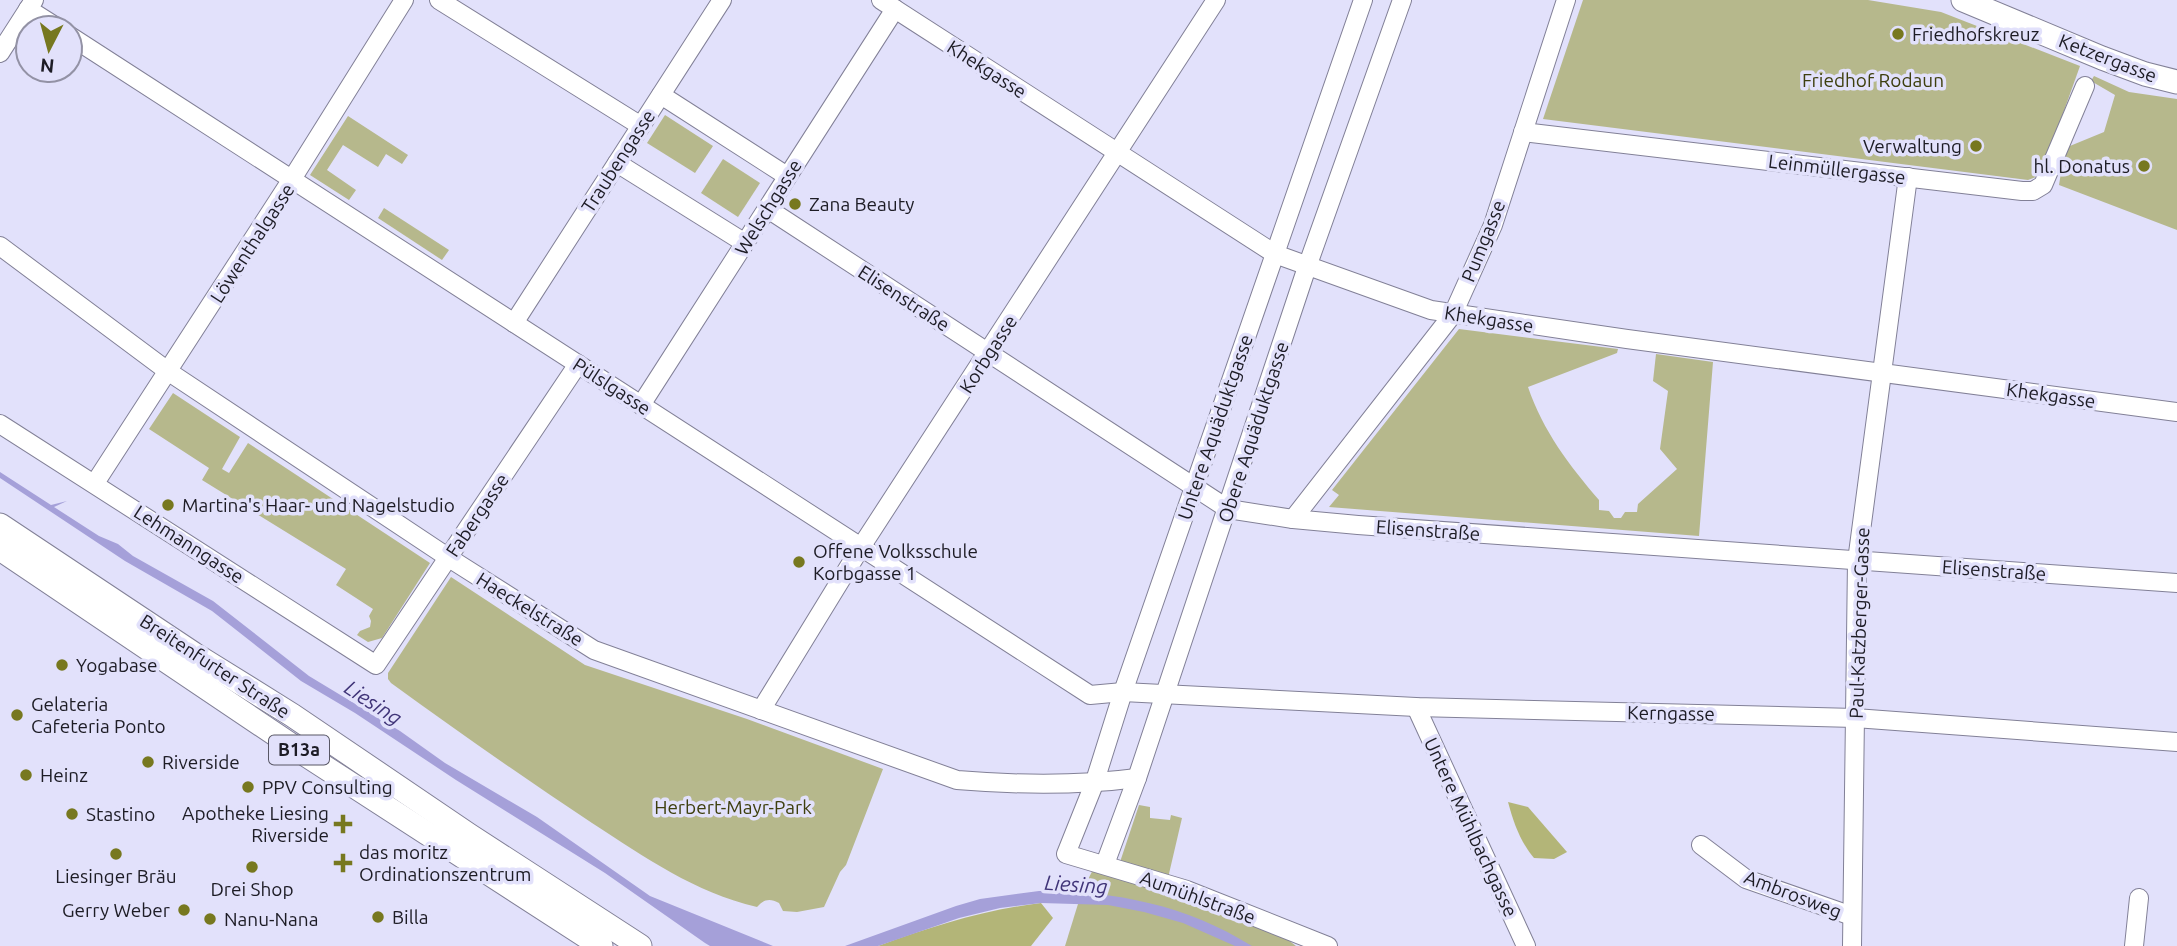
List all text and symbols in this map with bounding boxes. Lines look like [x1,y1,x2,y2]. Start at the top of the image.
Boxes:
north arrow [14,14,84,84]
place label: Friedhofskreuz [1912,23,2040,45]
marker: Friedhofskreuz [1890,26,1906,42]
street label: Ketzergasse [2056,29,2160,87]
street label: Khekgasse [943,35,1031,103]
text: N [39,54,55,78]
park label: Friedhof Rodaun [1802,69,1944,91]
street label: Traubengasse [577,106,659,216]
place label: Verwaltung [1863,135,1962,157]
marker: Verwaltung [1968,138,1984,154]
street label: Leinmüllergasse [1767,150,1907,188]
street label: Welschgasse [730,155,806,259]
place label: hl. Donatus [2033,155,2130,177]
marker: hl. Donatus [2136,158,2152,174]
street label: Löwenthalgasse [205,179,299,307]
place label: Zana Beauty [809,193,914,215]
marker: Zana Beauty [787,196,803,212]
street label: Pumgasse [1457,197,1509,285]
street label: Elisenstraße [854,260,954,336]
street label: Khekgasse [1443,301,1535,337]
street label: Korbgasse [955,311,1021,397]
street label: Untere Aquäduktgasse [1173,331,1257,523]
street label: Obere Aquäduktgasse [1213,339,1293,525]
street label: Pülslgasse [569,353,655,419]
street label: Khekgasse [2005,378,2097,412]
street label: Fabergasse [441,469,513,561]
place label: Martina's Haar- und Nagelstudio [182,494,455,516]
marker: Martina's Haar- und Nagelstudio [160,497,176,513]
street label: Lehmanngasse [130,500,248,588]
street label: Elisenstraße [1375,515,1481,545]
street label: Paul-Katzberger-Gasse [1845,527,1873,719]
place label: Offene Volksschule Korbgasse 1 [813,540,978,584]
marker: Offene Volksschule Korbgasse 1 [791,554,807,570]
street label: Elisenstraße [1941,555,2047,585]
street label: Haeckelstraße [473,567,587,651]
street label: Breitenfurter Straße [136,609,294,723]
place label: Yogabase [76,654,158,676]
marker: Yogabase [54,657,70,673]
water label: Liesing [340,675,407,729]
place label: Gelateria Cafeteria Ponto [31,693,166,737]
street label: Kerngasse [1627,701,1715,725]
marker: Gelateria Cafeteria Ponto [9,707,25,723]
street label: Untere Mühlbachgasse [1420,734,1522,920]
road number: B13a [269,736,329,764]
place label: Riverside [162,751,240,773]
marker: Riverside [140,754,156,770]
place label: Heinz [40,764,88,786]
marker: Heinz [18,767,34,783]
place label: PPV Consulting [262,776,393,798]
marker: PPV Consulting [240,779,256,795]
park label: Herbert-Mayr-Park [654,796,812,818]
place label: Apotheke Liesing Riverside [182,802,329,846]
place label: Stastino [86,803,155,825]
marker: Stastino [64,806,80,822]
marker: Apotheke Liesing Riverside [335,816,351,832]
place label: das moritz Ordinationszentrum [359,841,531,885]
marker: Liesinger Bräu [108,846,124,862]
marker: das moritz Ordinationszentrum [333,853,353,873]
marker: Drei Shop [244,859,260,875]
place label: Liesinger Bräu [55,865,177,887]
street label: Ambrosweg [1741,865,1845,923]
street label: Aumühlstraße [1137,866,1259,928]
water label: Liesing [1044,870,1109,898]
place label: Drei Shop [210,878,294,900]
place label: Gerry Weber [62,899,170,921]
marker: Gerry Weber [176,902,192,918]
place label: Billa [392,906,428,928]
place label: Nanu-Nana [224,908,318,930]
marker: Billa [370,909,386,925]
marker: Nanu-Nana [202,911,218,927]

